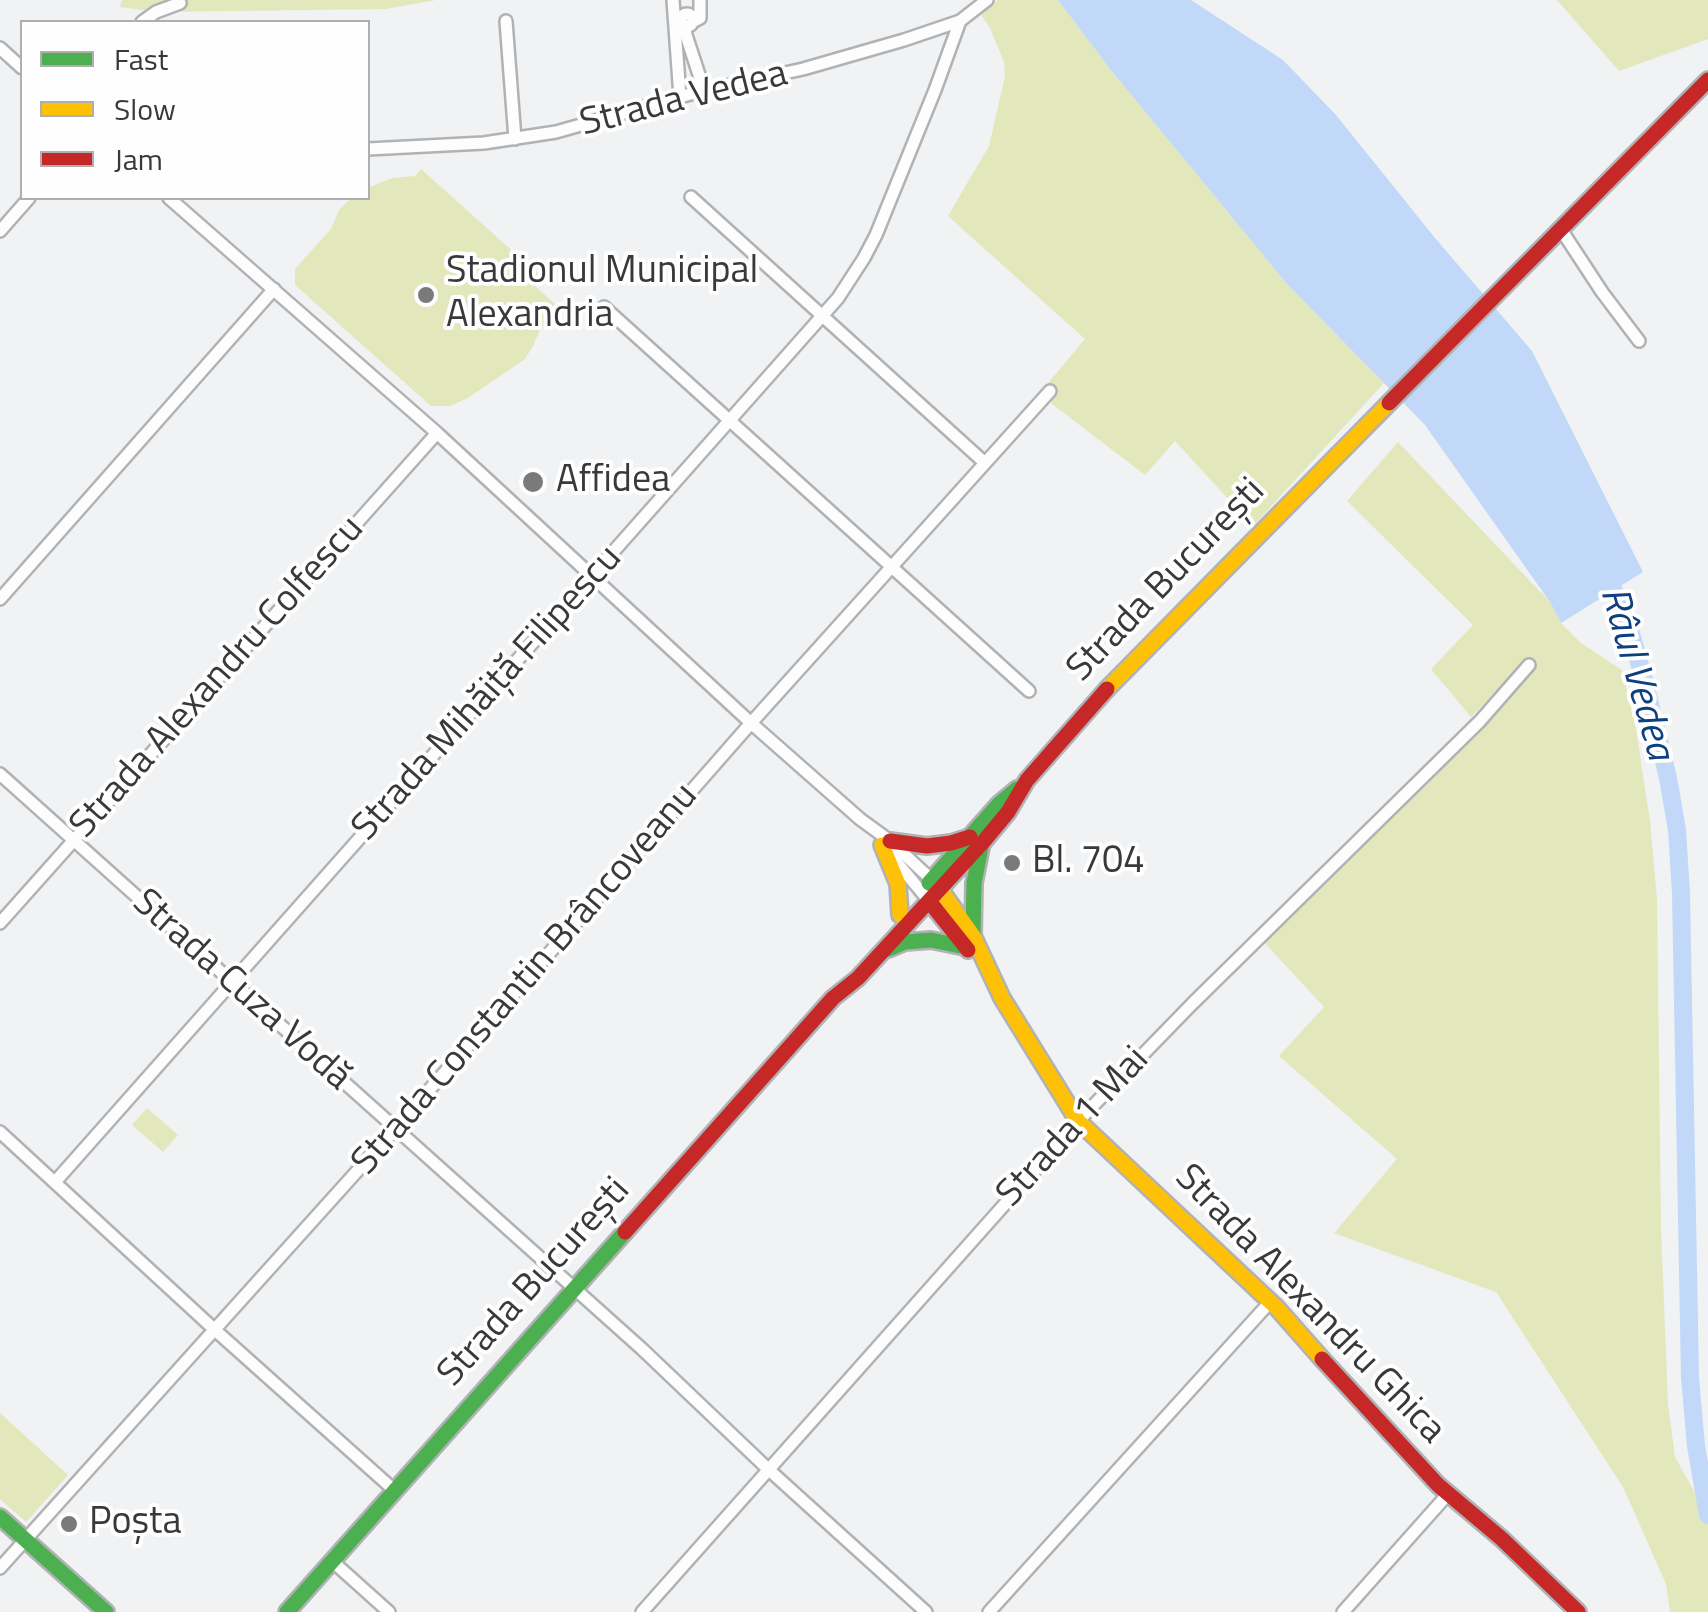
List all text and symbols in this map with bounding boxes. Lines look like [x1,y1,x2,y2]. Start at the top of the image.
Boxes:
legend [20,20,370,200]
text: Fast [114,36,168,82]
street label: Strada Vedea [576,52,792,148]
text: Slow [114,86,176,132]
text: Jam [114,136,163,182]
place label: Stadionul Municipal Alexandria [446,250,758,340]
marker: Stadionul Municipal Alexandria [415,284,437,306]
place label: Affidea [556,459,670,505]
marker: Affidea [520,469,546,495]
street label: Strada București [1059,470,1275,692]
street label: Strada Alexandru Colfescu [62,508,374,848]
street label: Strada Mihăiță Filipescu [344,537,632,851]
water label: Râul Vedea [1588,582,1682,766]
street label: Strada Constantin Brâncoveanu [344,775,708,1185]
place label: Bl. 704 [1032,840,1145,886]
marker: Bl. 704 [1001,852,1023,874]
street label: Strada Cuza Vodă [122,881,360,1101]
street label: Strada 1 Mai [988,1039,1160,1217]
street label: Strada Alexandru Ghica [1164,1156,1454,1454]
street label: Strada București [429,1169,641,1397]
place label: Poșta [89,1501,181,1547]
marker: Poșta [58,1513,80,1535]

